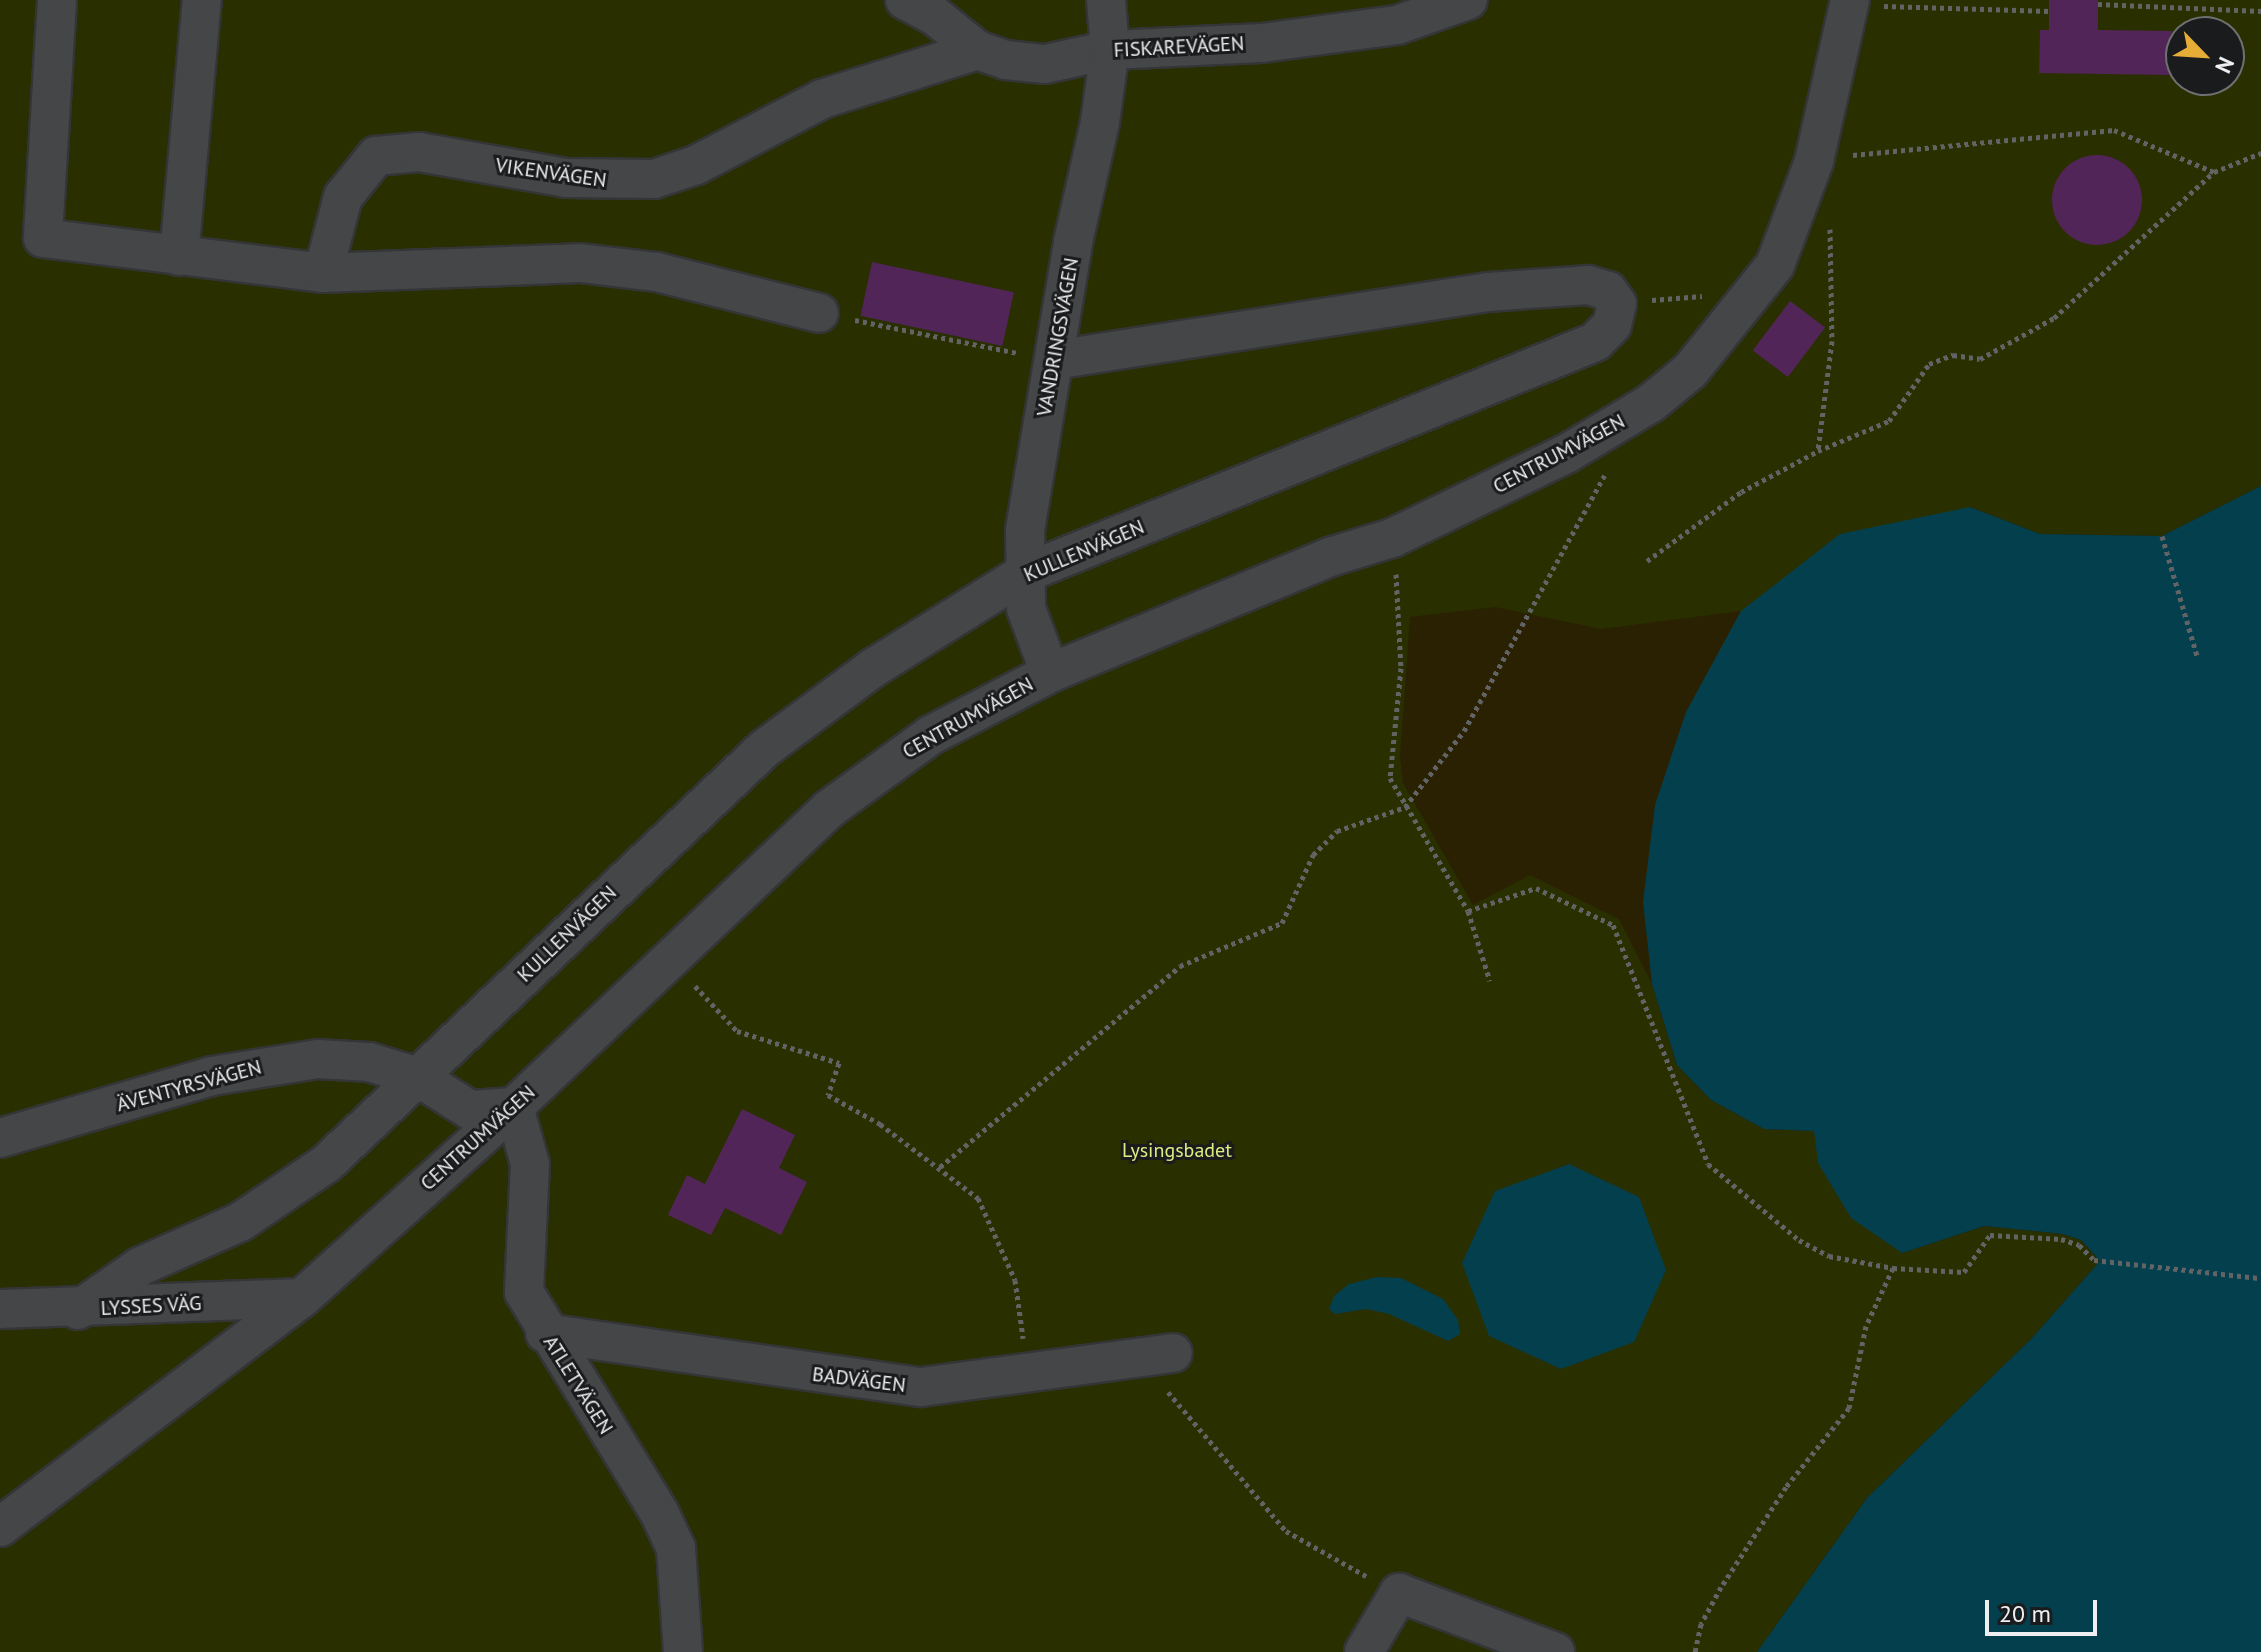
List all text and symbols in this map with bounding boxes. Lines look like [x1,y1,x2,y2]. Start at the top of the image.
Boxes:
north arrow [2165,16,2245,96]
street label: FISKAREVÄGEN [1113,32,1245,62]
text: N [2209,53,2241,78]
street label: VIKENVÄGEN [494,153,608,193]
street label: VANDRINGSVÄGEN [1032,256,1084,418]
street label: CENTRUMVÄGEN [1489,409,1629,499]
street label: KULLENVÄGEN [1020,515,1148,587]
street label: CENTRUMVÄGEN [899,672,1037,764]
street label: KULLENVÄGEN [513,881,621,987]
street label: ÄVENTYRSVÄGEN [114,1055,264,1117]
street label: CENTRUMVÄGEN [416,1080,540,1196]
park label: Lysingsbadet [1122,1138,1232,1162]
street label: LYSSES VÄG [100,1291,202,1321]
street label: ATLETVÄGEN [538,1331,618,1439]
street label: BADVÄGEN [811,1362,907,1398]
scale bar [1989,1584,2101,1634]
text: 20 m [1999,1598,2051,1629]

